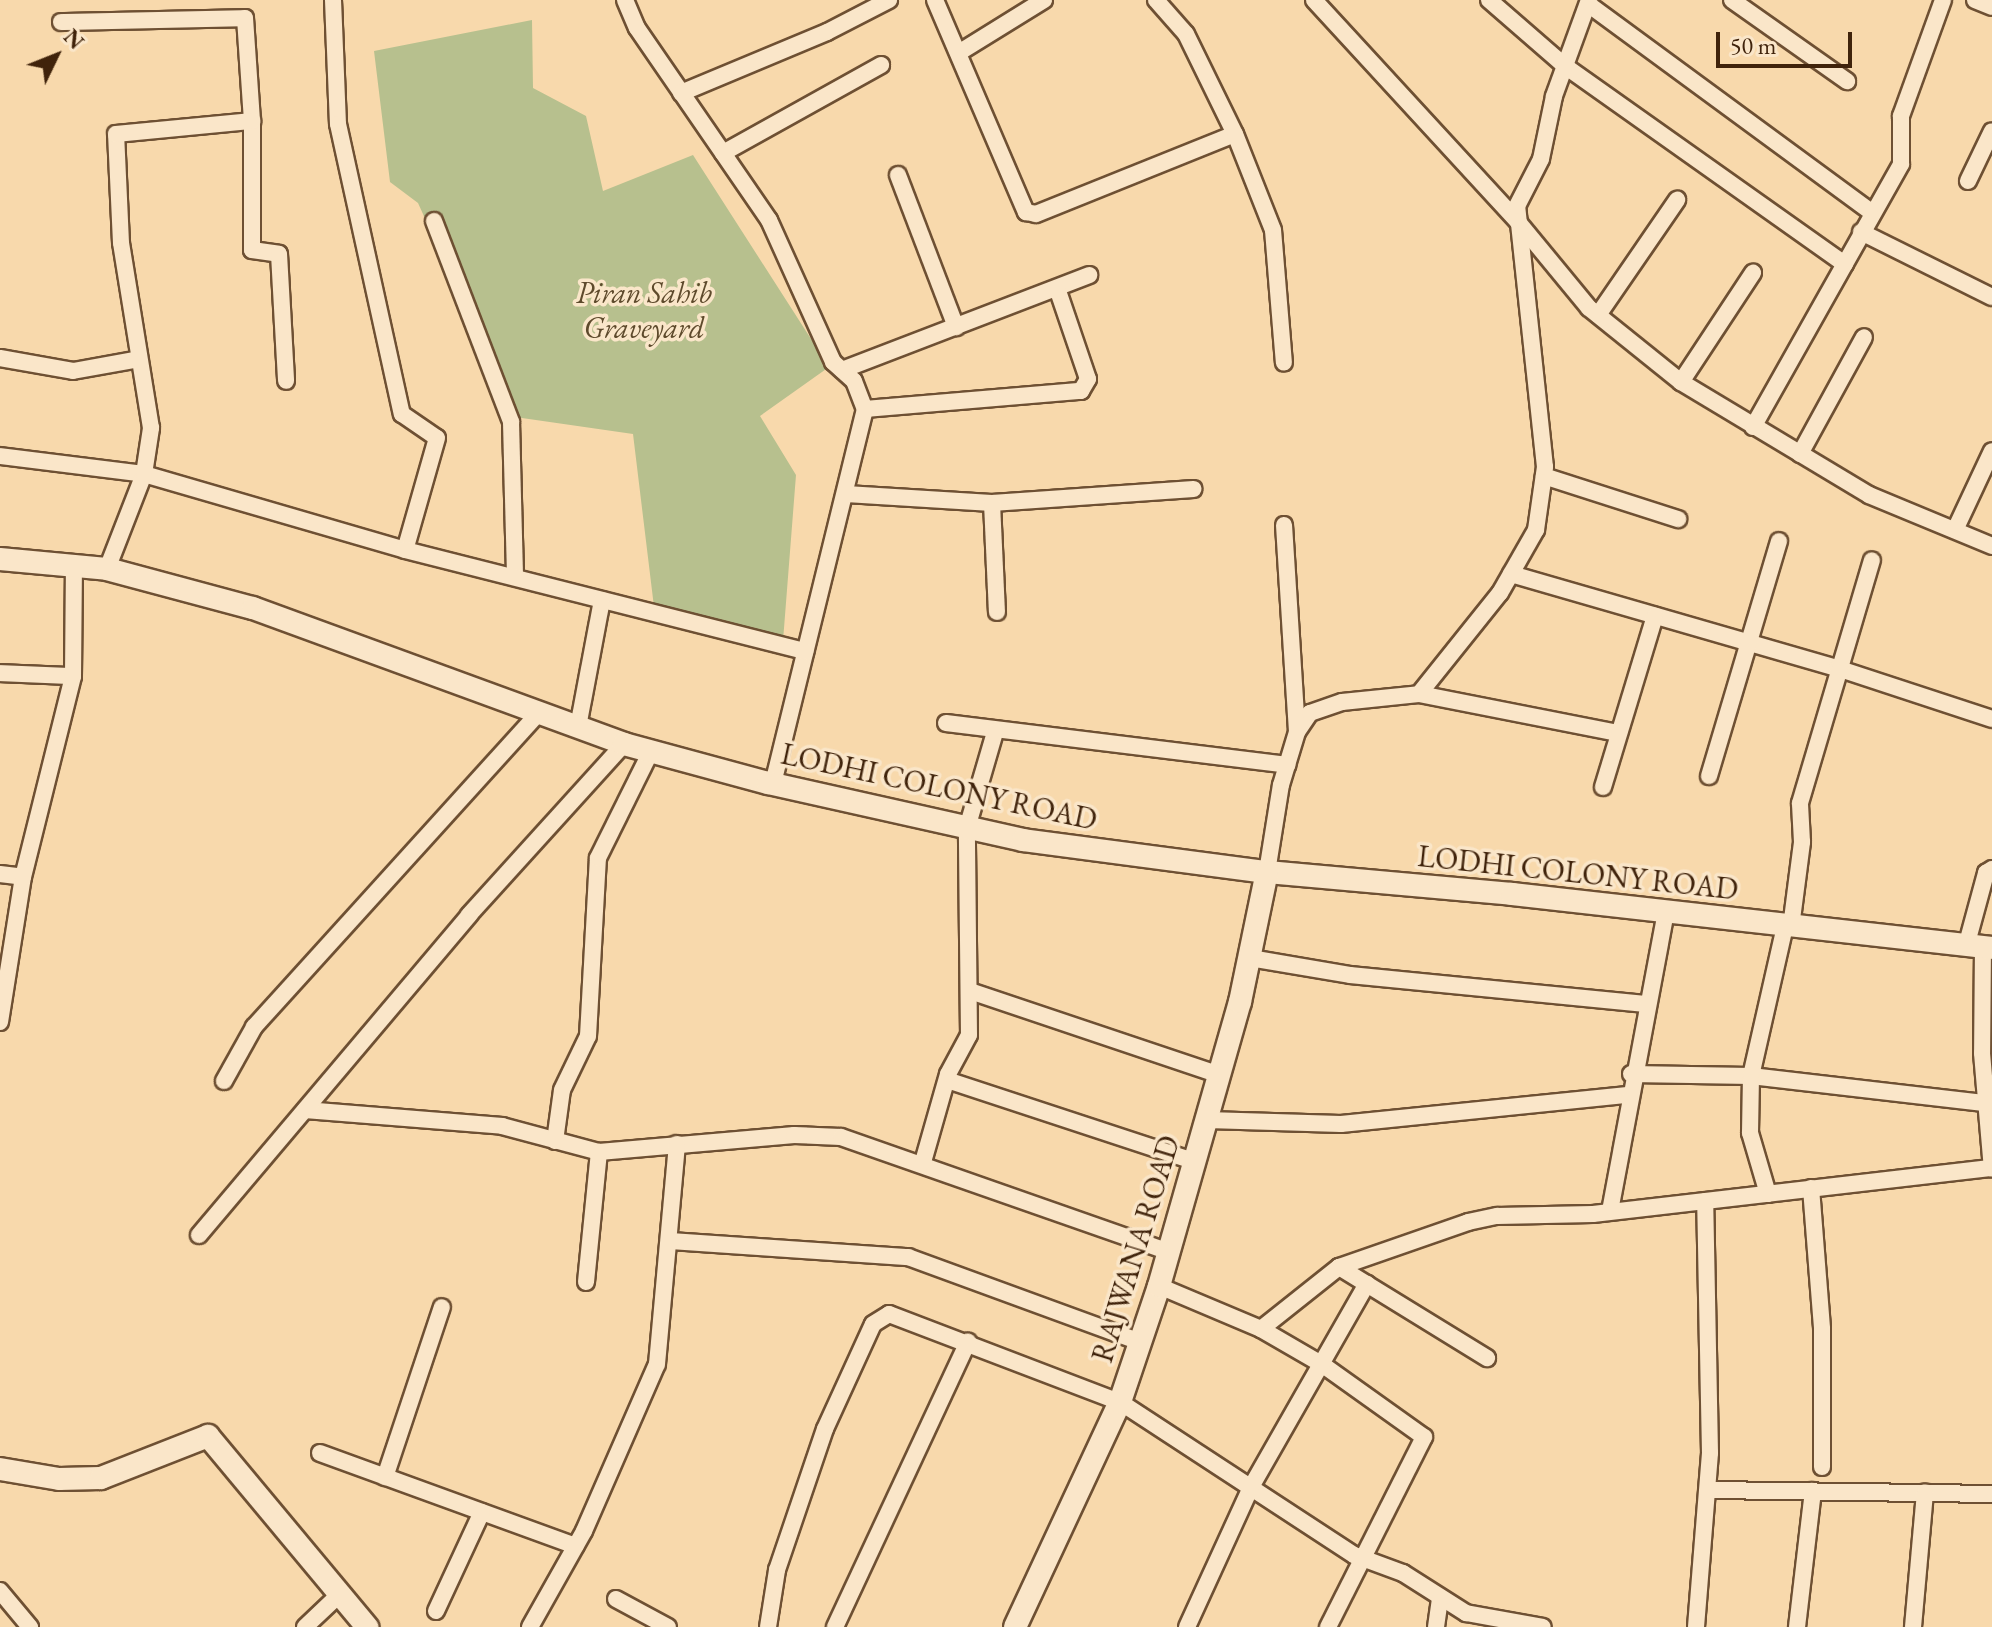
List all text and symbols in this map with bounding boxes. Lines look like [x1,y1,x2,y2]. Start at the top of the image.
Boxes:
north arrow [16,16,96,96]
scale bar [1720,16,1856,66]
text: N [57,23,91,56]
text: 50 m [1730,30,1777,61]
park label: Piran Sahib Graveyard [576,275,712,346]
street label: LODHI COLONY ROAD [778,736,1100,838]
street label: LODHI COLONY ROAD [1416,838,1740,908]
street label: RAJWANA ROAD [1084,1131,1188,1367]

